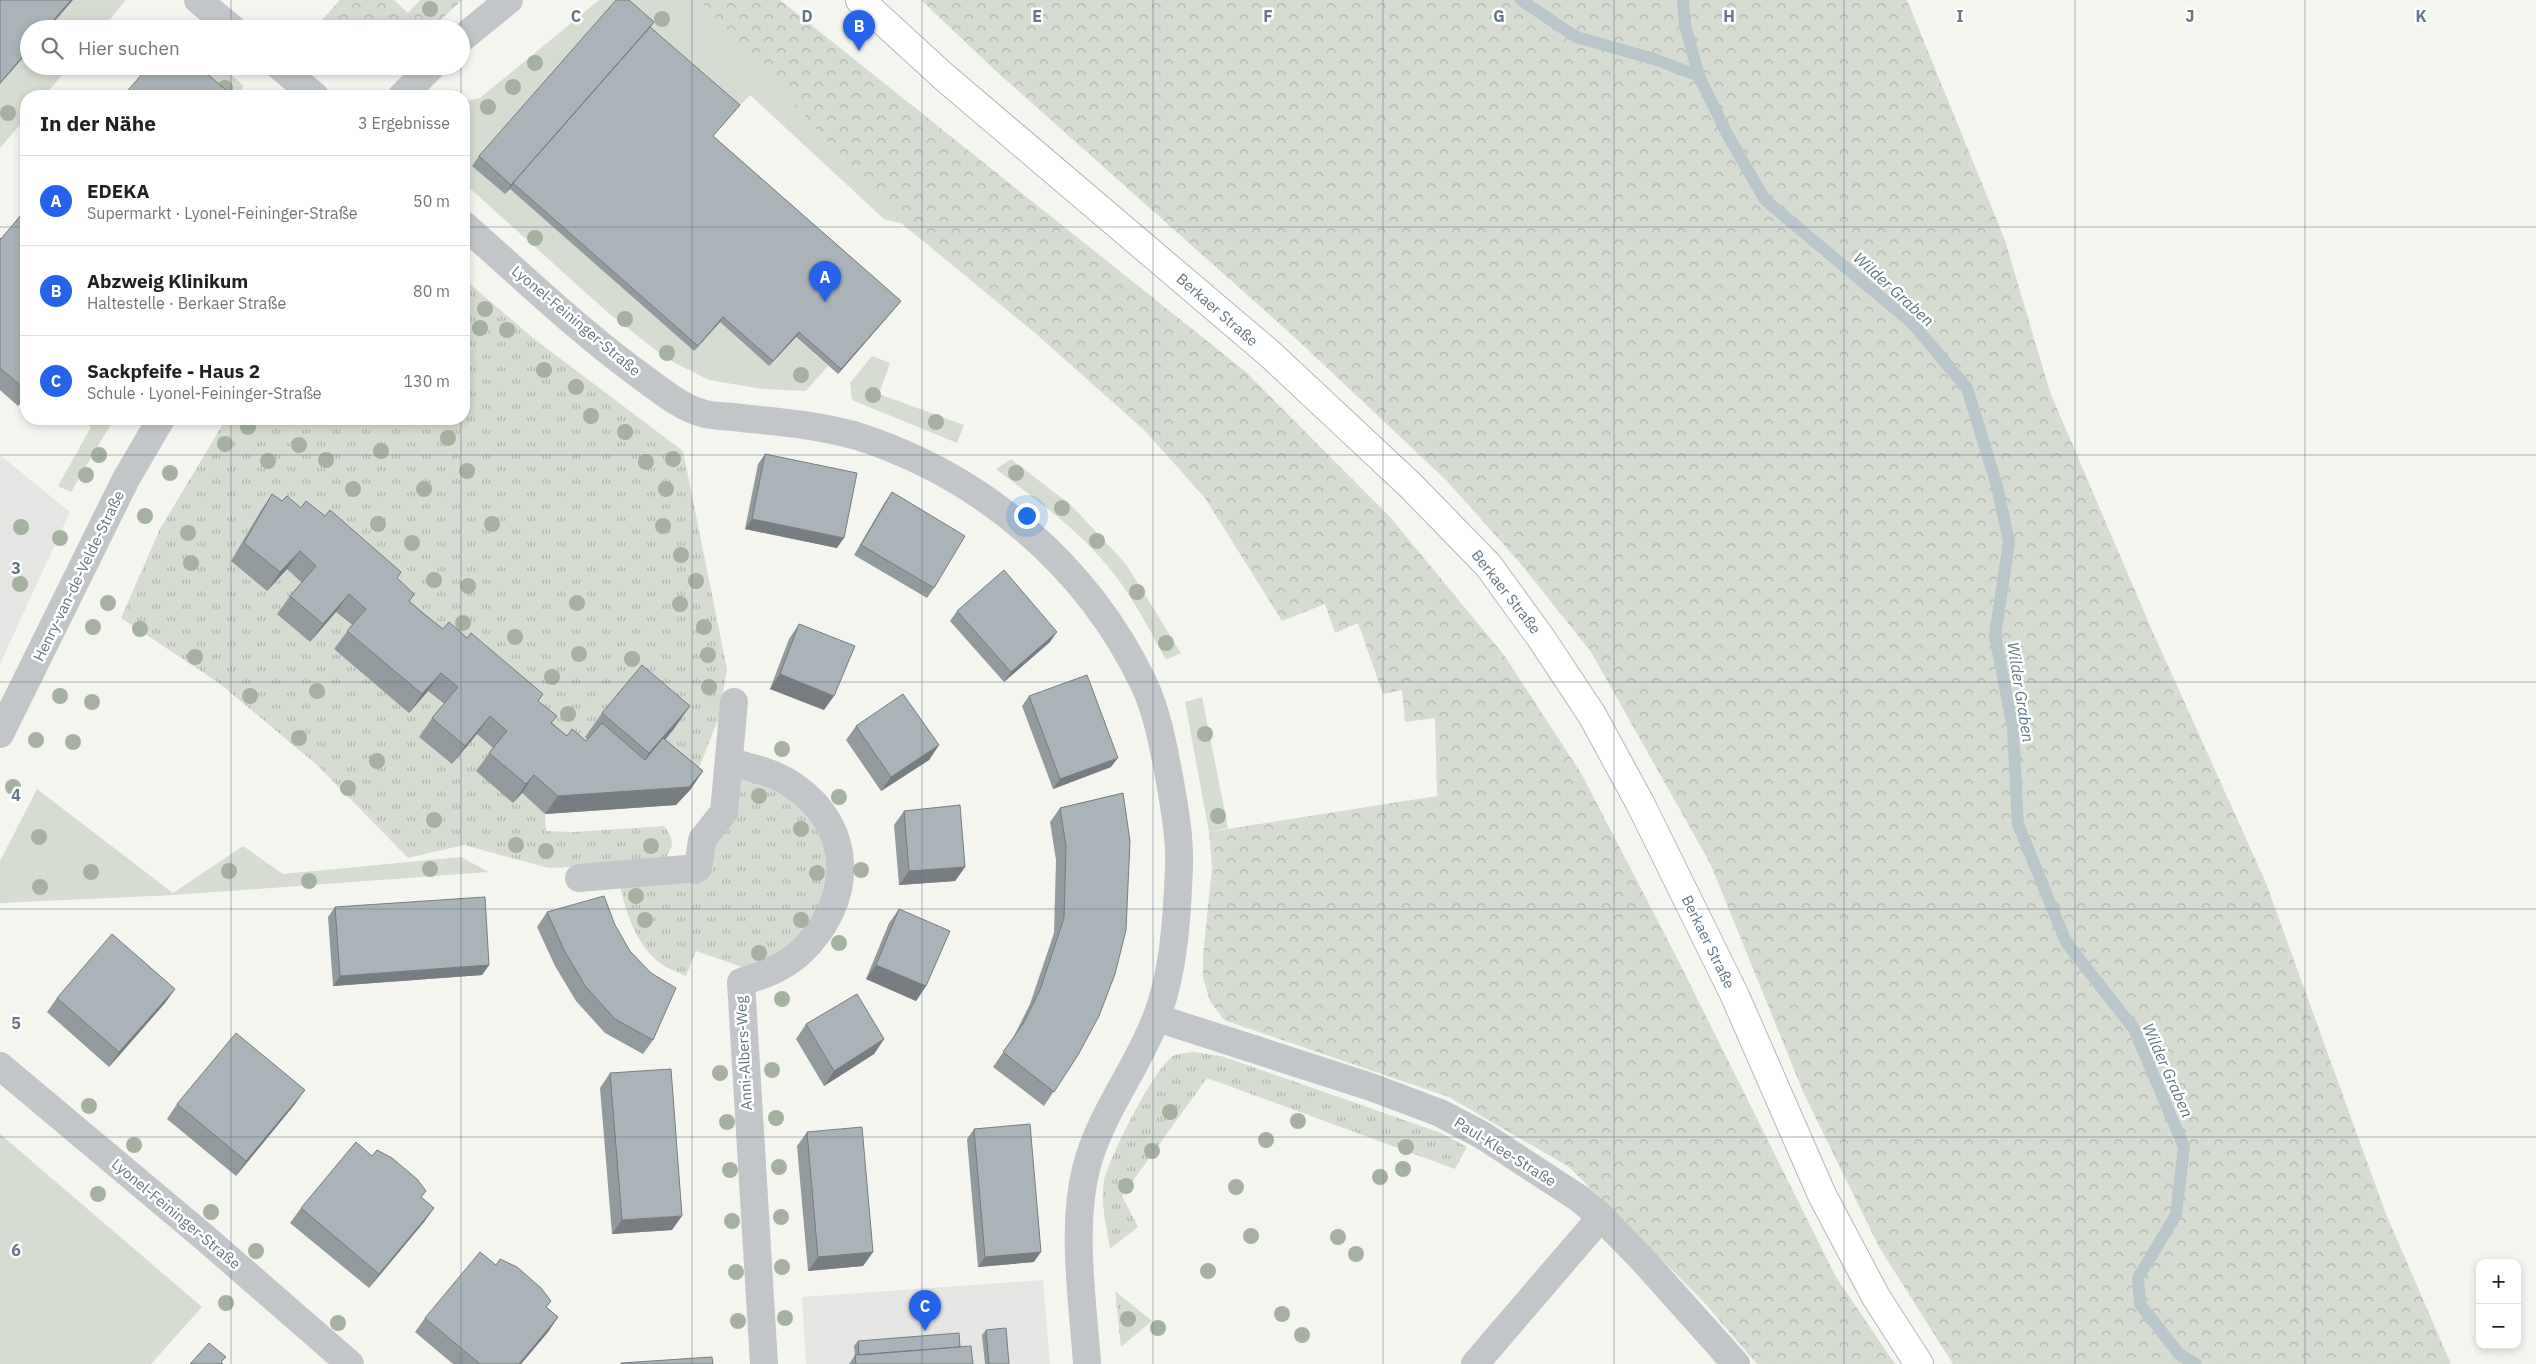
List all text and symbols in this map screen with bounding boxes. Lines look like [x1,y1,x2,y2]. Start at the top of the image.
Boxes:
text: C [571,6,581,26]
text: D [801,6,813,26]
text: E [1032,6,1042,26]
text: F [1263,6,1273,26]
text: G [1493,6,1505,26]
text: H [1723,6,1735,26]
text: I [1957,6,1964,26]
text: J [2186,6,2194,26]
text: K [2415,6,2427,26]
pin: B [843,10,875,51]
search box [20,20,470,75]
icon: search [38,34,66,62]
text: Hier suchen [78,36,180,60]
text: In der Nähe [40,109,156,137]
text: 3 Ergebnisse [358,113,450,133]
text: EDEKA [87,179,150,203]
text: A [51,191,61,211]
text: 50 m [413,191,450,211]
text: Supermarkt · Lyonel-Feininger-Straße [87,203,358,223]
water label: Wilder Graben [1850,248,1938,330]
street label: Lyonel-Feininger-Straße [508,261,645,380]
pin: A [809,261,841,302]
text: Abzweig Klinikum [87,269,248,293]
street label: Berkaer Straße [1173,269,1262,350]
text: B [51,281,61,301]
text: 80 m [413,281,450,301]
text: Haltestelle · Berkaer Straße [87,293,286,313]
text: Sackpfeife - Haus 2 [87,359,260,383]
text: C [51,371,61,391]
text: 130 m [403,371,450,391]
text: Schule · Lyonel-Feininger-Straße [87,383,322,403]
street label: Henry-van-de-Velde-Straße [29,487,128,664]
your location [1014,503,1040,529]
street label: Berkaer Straße [1468,546,1545,638]
text: 3 [11,558,21,578]
water label: Wilder Graben [2003,640,2039,744]
text: 4 [11,785,21,805]
street label: Berkaer Straße [1678,892,1739,992]
street label: Anni-Albers-Weg [731,995,756,1111]
text: 5 [11,1013,21,1033]
water label: Wilder Graben [2138,1020,2198,1120]
street label: Paul-Klee-Straße [1451,1113,1560,1191]
street label: Lyonel-Feininger-Straße [108,1154,245,1273]
text: 6 [11,1240,21,1260]
map controls [2476,1259,2521,1349]
button: + [2476,1259,2521,1304]
pin: C [909,1290,941,1331]
button: − [2476,1304,2521,1349]

